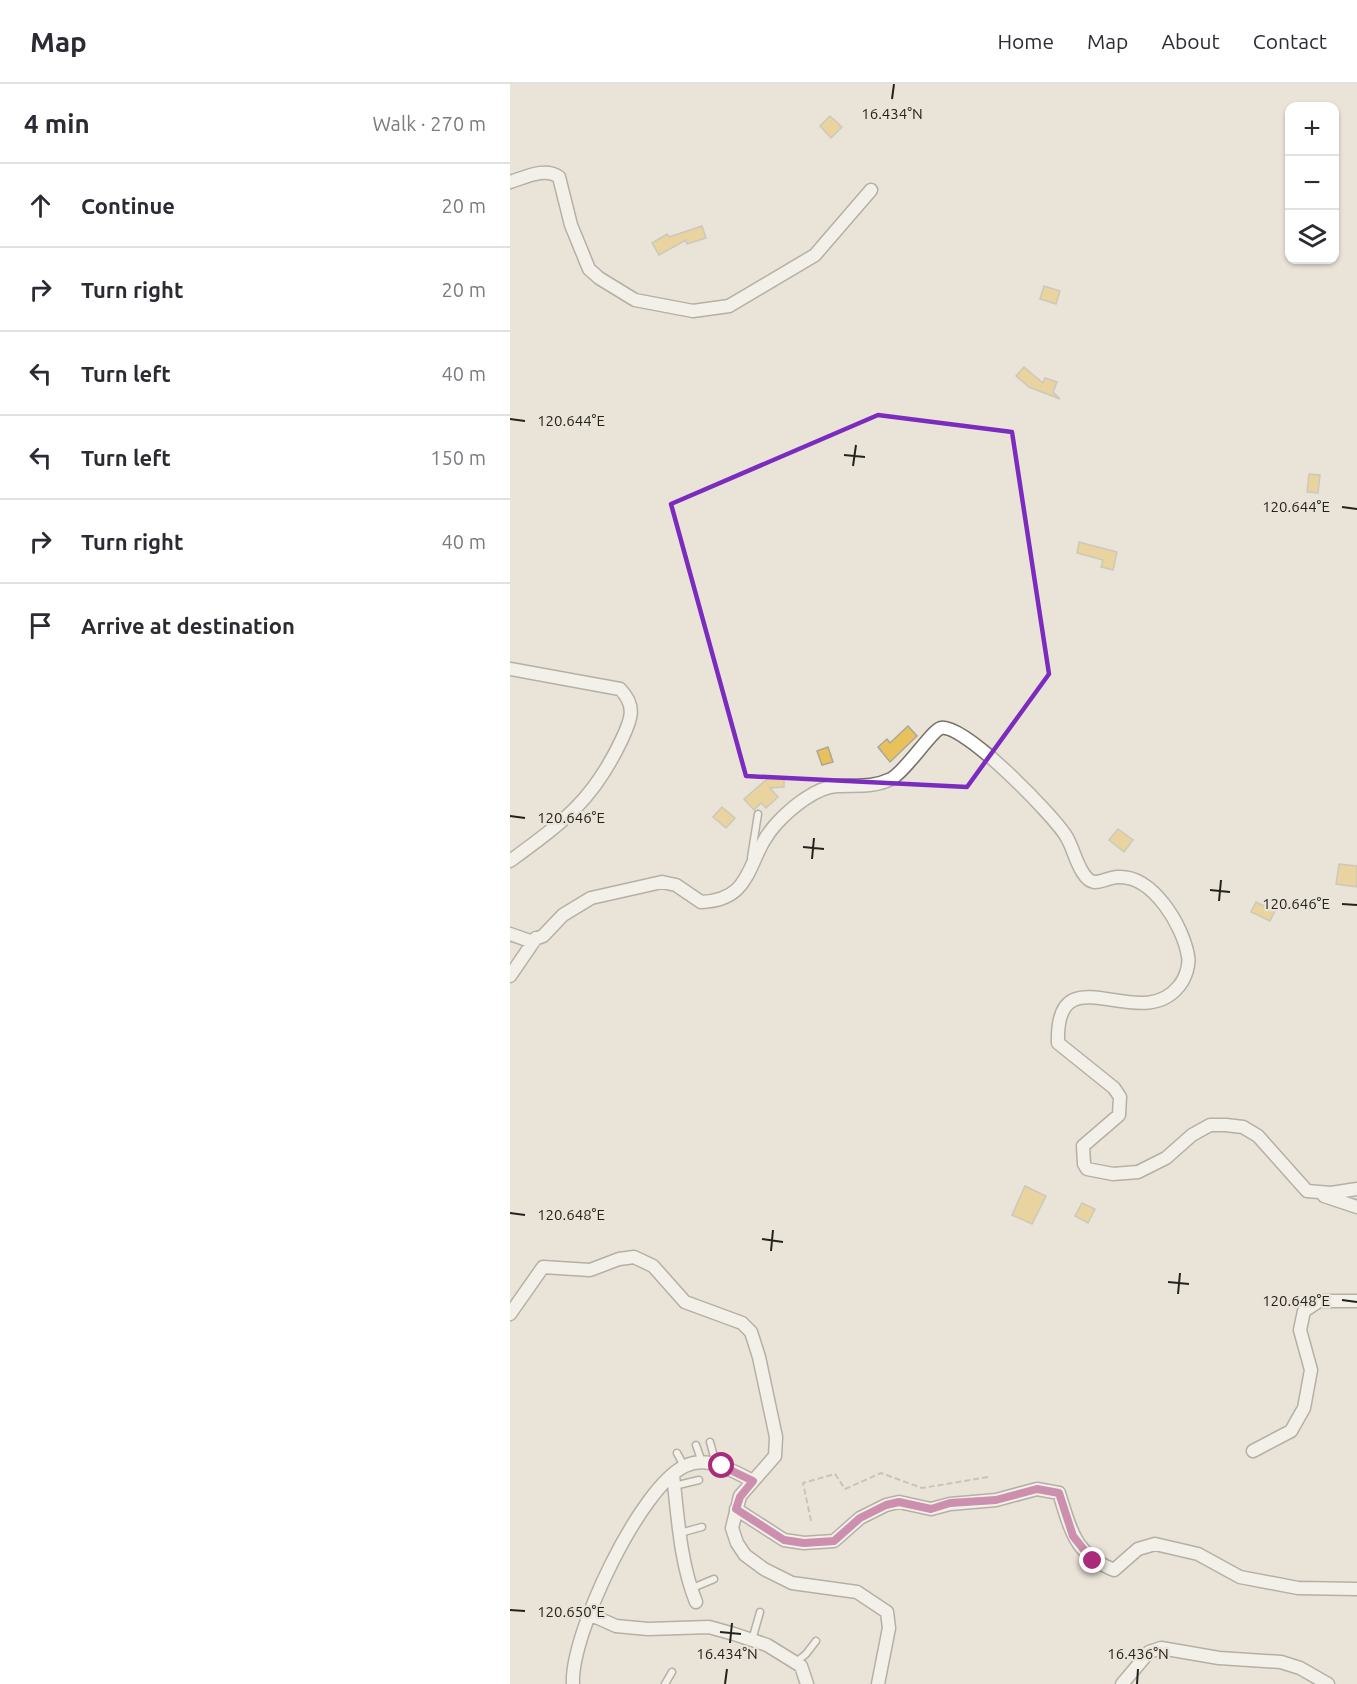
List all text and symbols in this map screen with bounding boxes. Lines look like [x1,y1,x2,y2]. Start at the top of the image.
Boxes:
text: Map [30,26,87,57]
text: Home [997,29,1054,53]
text: Map [1087,29,1128,53]
text: About [1161,29,1220,53]
text: Contact [1253,29,1327,53]
map controls [1285,102,1339,264]
button: + [1285,102,1339,156]
text: 16.434°N [861,105,923,122]
text: 4 min [24,109,90,138]
text: Walk · 270 m [373,112,486,135]
button: − [1285,156,1339,210]
icon: ahead [24,189,57,222]
text: Continue [81,193,175,218]
text: 20 m [442,194,486,217]
button: layers [1285,210,1339,264]
icon: right [24,273,57,306]
text: Turn right [81,277,183,302]
text: 20 m [442,278,486,301]
icon: left [24,357,57,390]
text: Turn left [81,361,171,386]
text: 40 m [442,362,486,385]
text: 120.644°E [537,412,605,429]
icon: left [24,441,57,474]
text: Turn left [81,445,171,470]
text: 150 m [430,446,486,469]
text: 120.644°E [1262,498,1330,515]
icon: right [24,525,57,558]
text: Turn right [81,529,183,554]
text: 40 m [442,530,486,553]
icon: arrive [24,609,57,642]
text: Arrive at destination [81,613,295,638]
text: 120.646°E [537,809,605,826]
text: 120.646°E [1262,895,1330,912]
text: 120.648°E [537,1206,605,1223]
text: 120.648°E [1262,1292,1330,1309]
route start [708,1452,734,1478]
route end [1079,1547,1105,1573]
text: 120.650°E [537,1603,605,1620]
text: 16.434°N [696,1645,758,1662]
text: 16.436°N [1107,1645,1169,1662]

